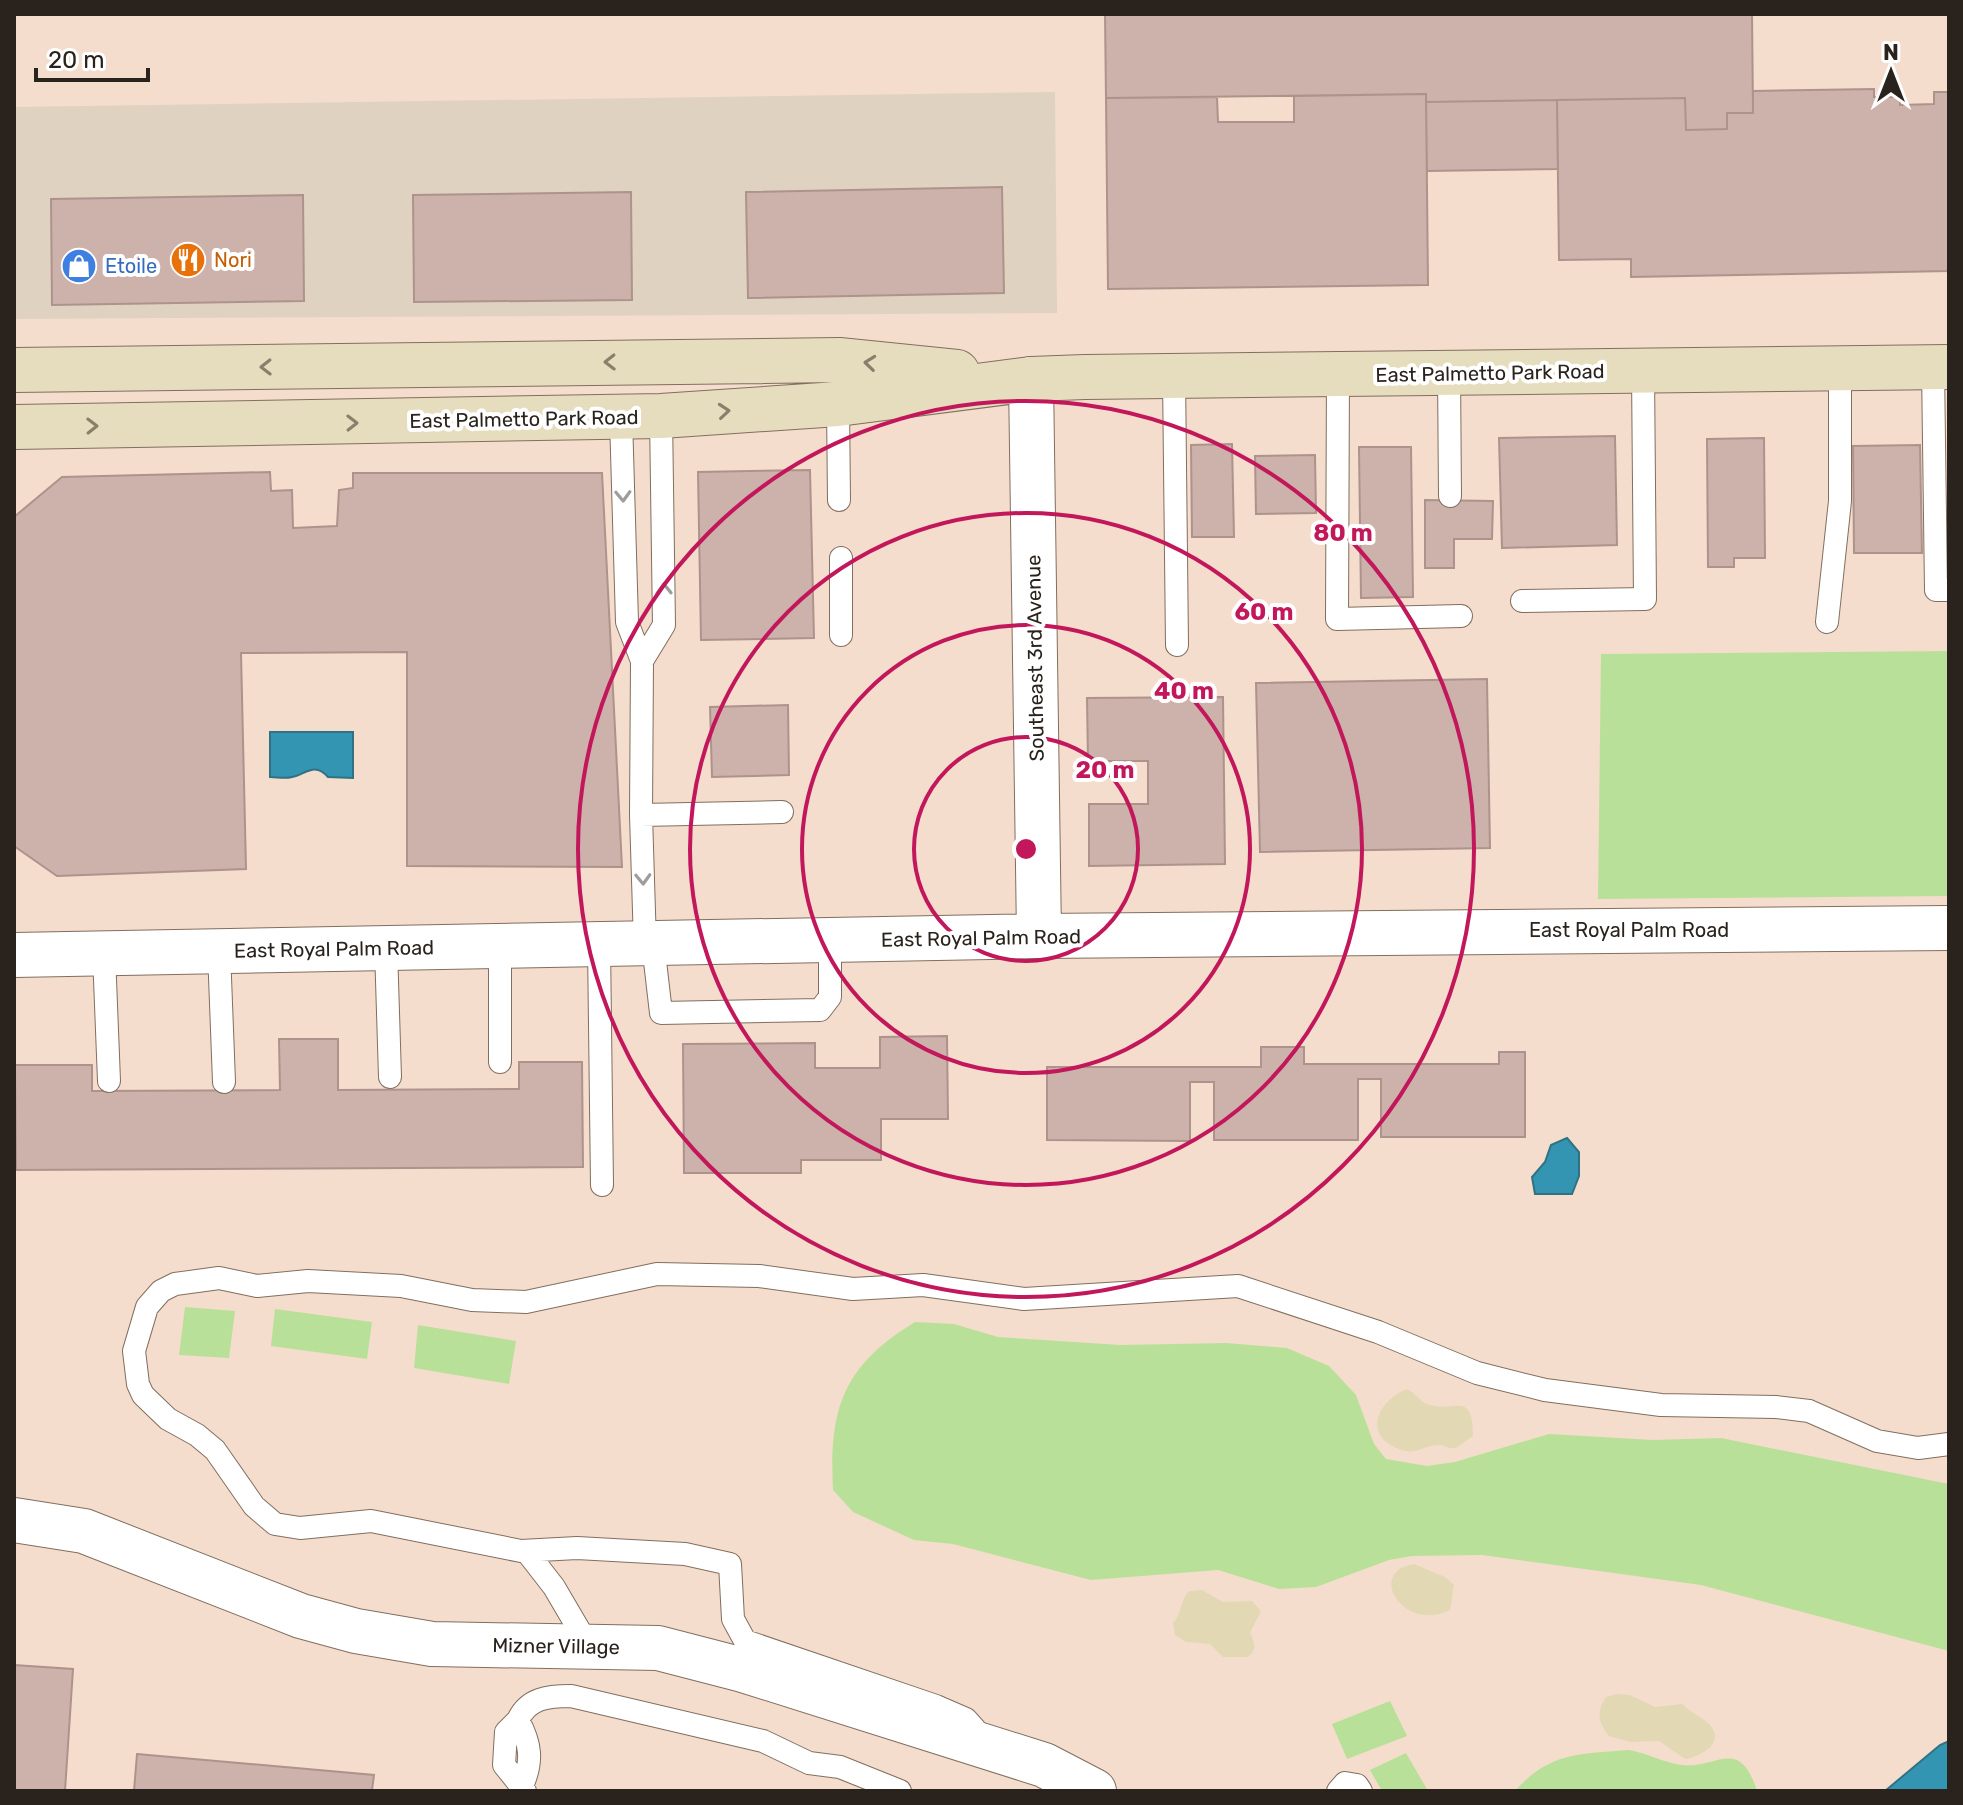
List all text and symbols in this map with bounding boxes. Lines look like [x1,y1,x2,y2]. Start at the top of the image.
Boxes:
scale bar [36,32,148,82]
north arrow [1851,32,1931,112]
text: N [1883,39,1899,66]
text: 20 m [48,46,105,74]
restaurant icon: Nori [169,241,207,279]
shop icon: Etoile [60,247,98,285]
place label: Nori [214,248,252,272]
place label: Etoile [105,254,157,278]
one-way arrow [603,354,616,371]
one-way arrow [863,355,876,372]
one-way arrow [259,358,272,376]
street label: East Palmetto Park Road [1375,359,1605,387]
one-way arrow [718,403,731,420]
street label: East Palmetto Park Road [409,405,639,433]
one-way arrow [346,414,359,432]
one-way arrow [86,417,99,435]
one-way arrow [614,490,632,503]
text: 80 m [1313,519,1373,547]
street label: Southeast 3rd Avenue [1021,554,1049,762]
one-way arrow [655,582,672,595]
text: 60 m [1234,598,1294,626]
text: 40 m [1154,677,1214,705]
text: 20 m [1075,756,1135,784]
centre of rings [1012,835,1040,863]
one-way arrow [634,873,652,886]
street label: East Royal Palm Road [1529,918,1729,942]
street label: East Royal Palm Road [881,924,1081,952]
street label: East Royal Palm Road [234,935,434,963]
street label: Mizner Village [492,1633,620,1659]

